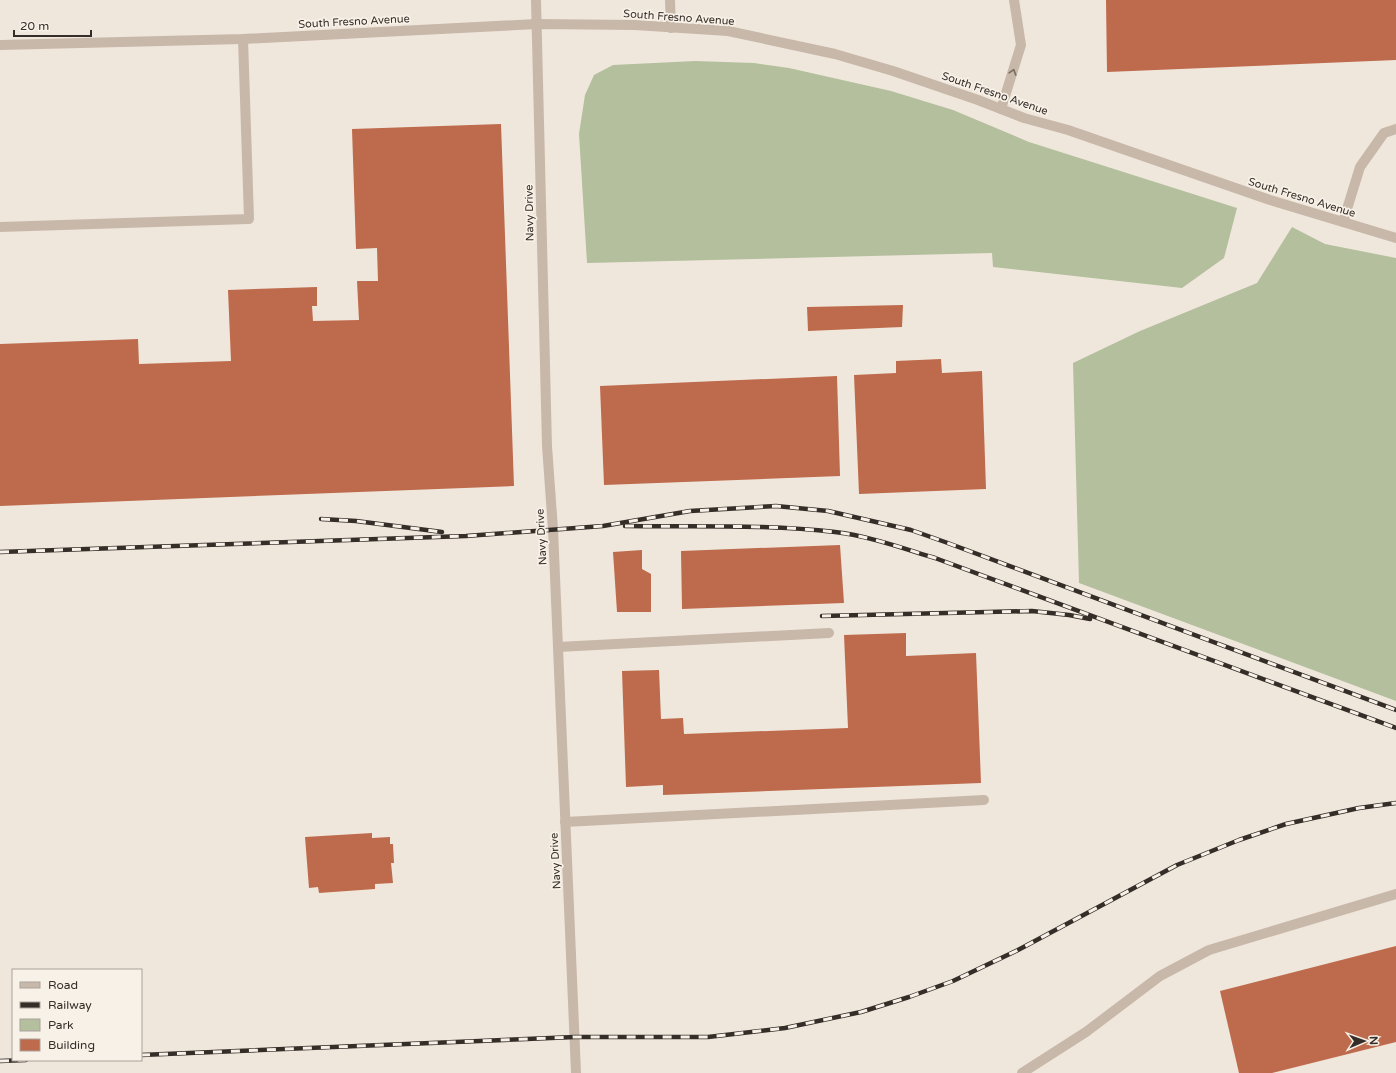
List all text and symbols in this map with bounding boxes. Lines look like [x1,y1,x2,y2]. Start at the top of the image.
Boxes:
street label: South Fresno Avenue [623,7,735,28]
scale bar [14,12,91,38]
street label: South Fresno Avenue [298,12,410,31]
text: 20 m [20,19,49,33]
one-way arrow [1008,68,1017,75]
street label: South Fresno Avenue [940,69,1050,118]
street label: South Fresno Avenue [1247,175,1357,220]
street label: Navy Drive [523,185,536,241]
street label: Navy Drive [534,508,549,566]
street label: Navy Drive [548,832,563,890]
legend [12,969,142,1061]
text: Road [48,978,78,992]
text: Railway [48,998,92,1012]
text: Park [48,1018,74,1032]
north arrow [1344,1021,1384,1061]
text: N [1367,1036,1380,1045]
text: Building [48,1038,95,1052]

